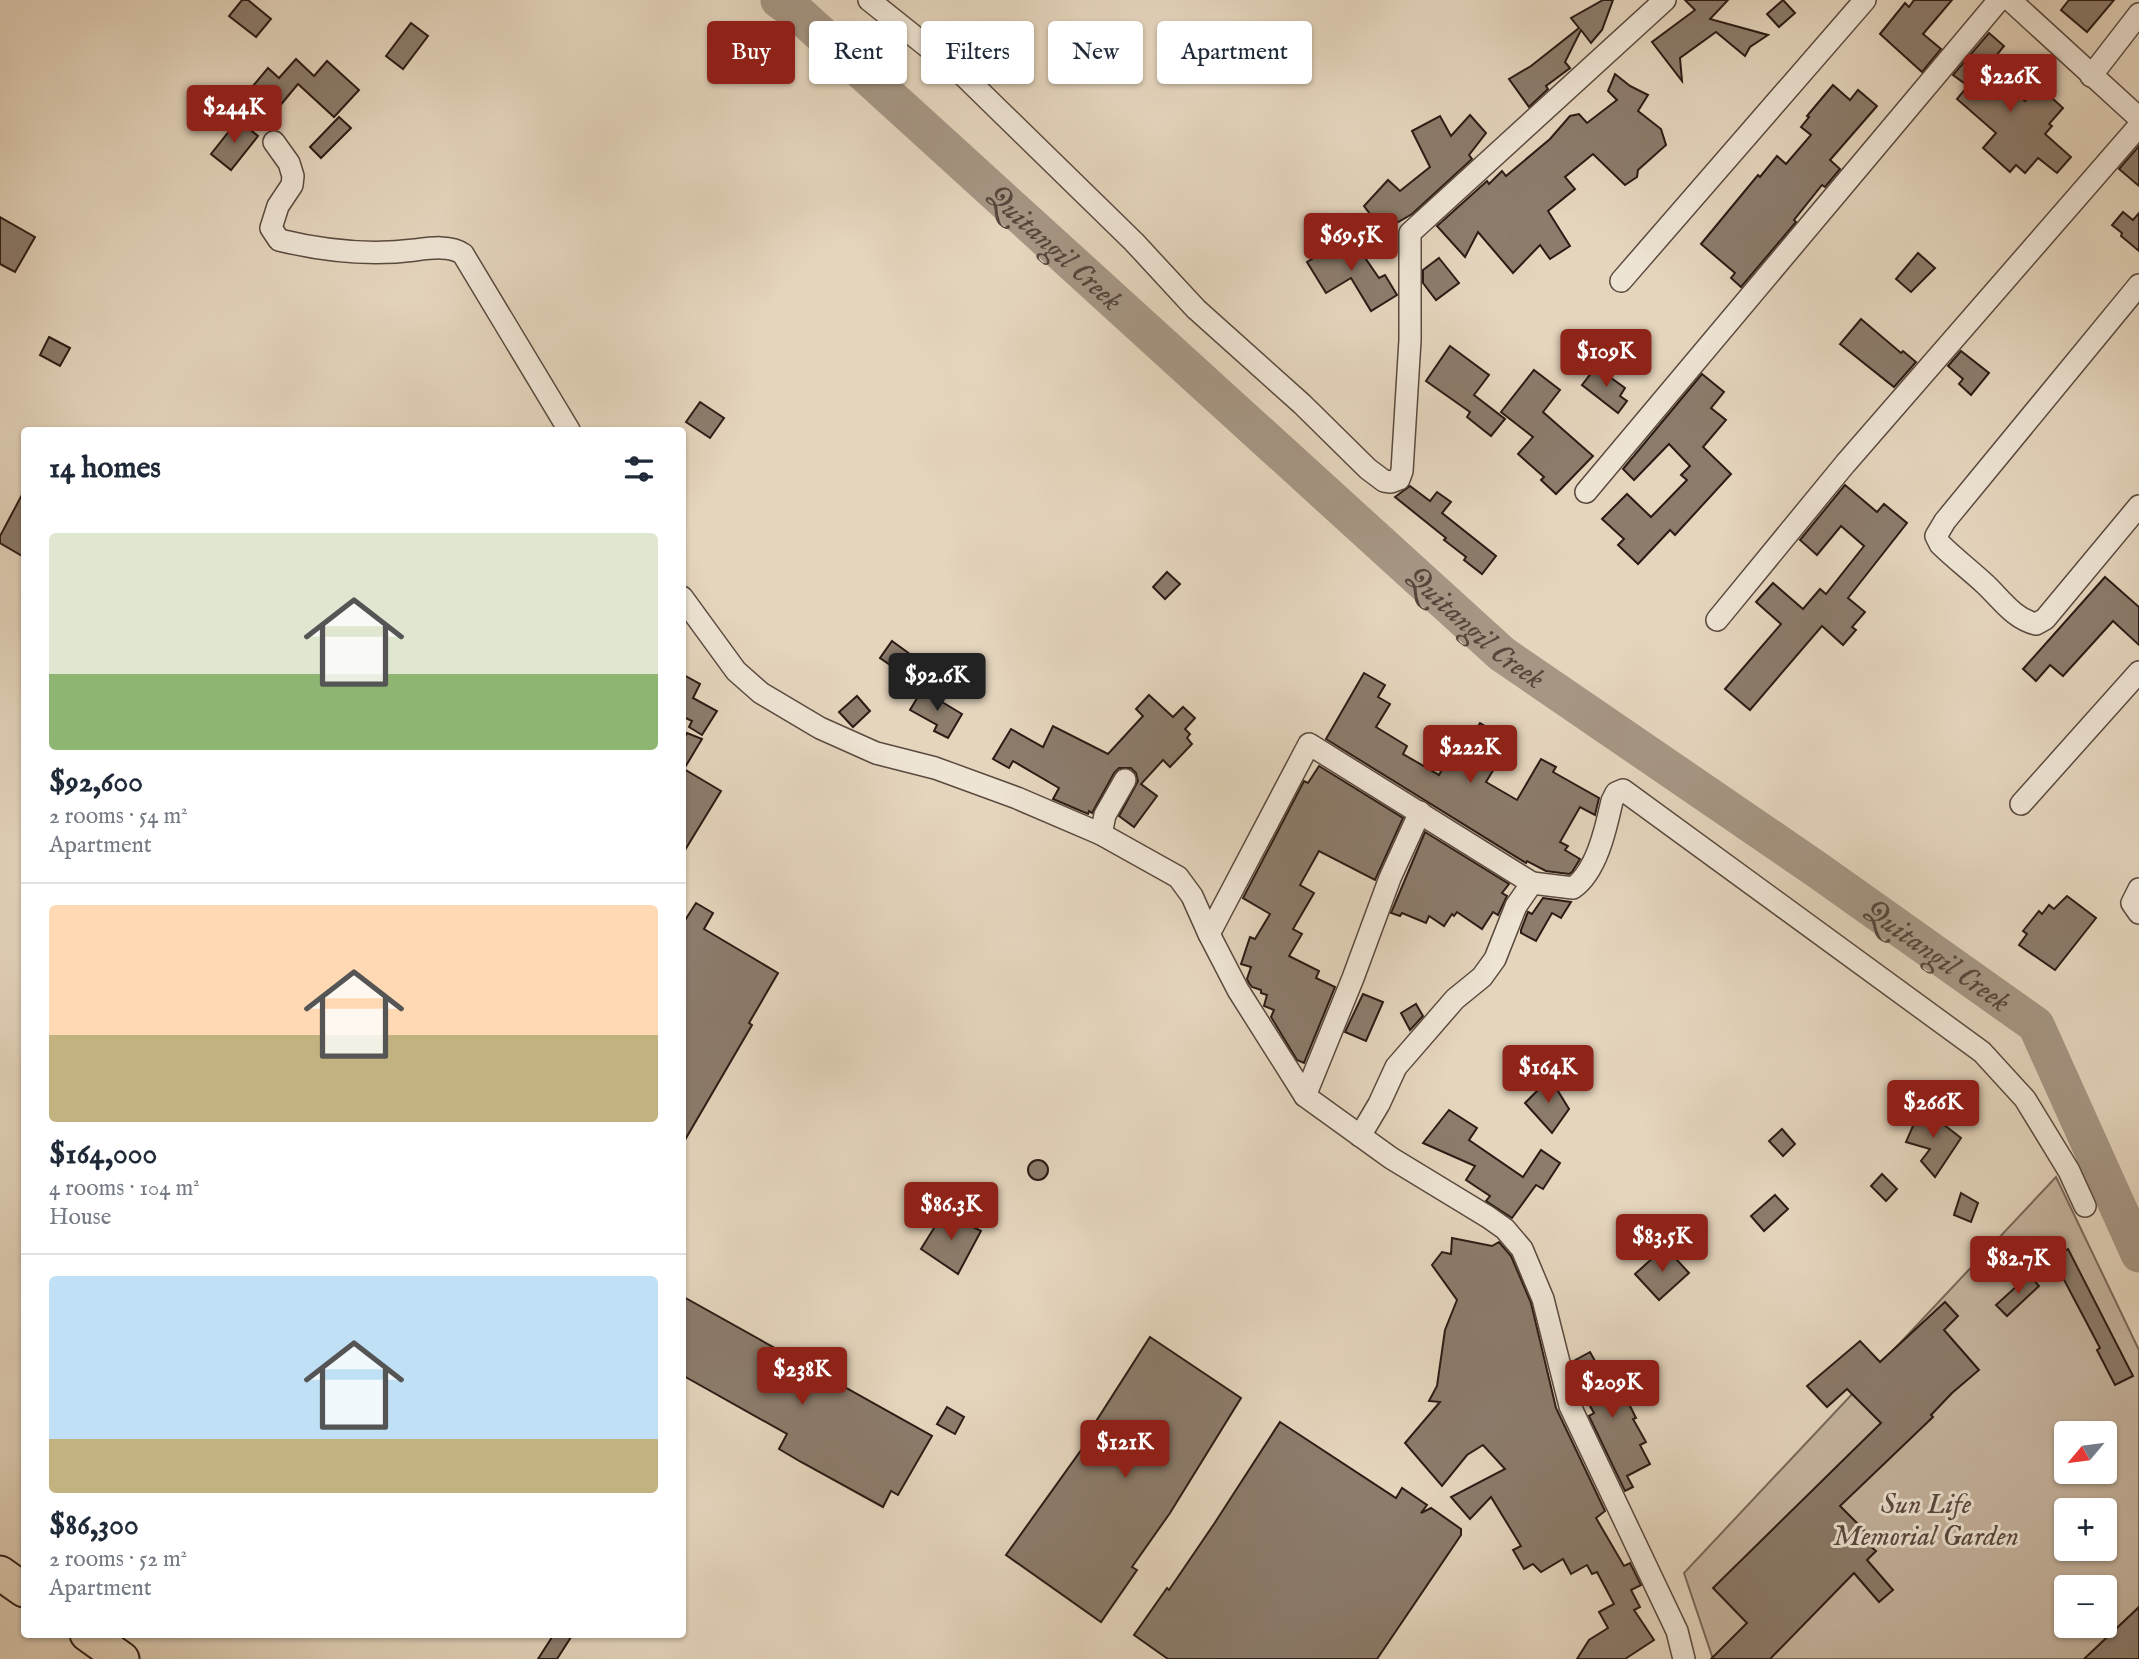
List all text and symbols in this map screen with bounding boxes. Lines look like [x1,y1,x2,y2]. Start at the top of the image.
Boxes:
chip: Buy [707,21,795,84]
chip: Rent [809,21,907,84]
chip: Filters [921,21,1034,84]
chip: New [1048,21,1143,84]
chip: Apartment [1157,21,1312,84]
pin: $226K [1961,54,2059,114]
text: $226K [1980,62,2040,91]
pin: $244K [185,86,283,145]
text: $244K [203,93,265,122]
water label: Quitangil Creek [978,177,1130,320]
pin: $69.5K [1294,214,1408,273]
text: $69.5K [1320,221,1382,250]
pin: $109K [1557,330,1655,389]
text: $109K [1576,337,1636,366]
text: 14 homes [49,450,161,488]
icon: filters [620,450,658,488]
water label: Quitangil Creek [1397,559,1551,699]
icon: home [291,579,417,705]
pin: $92.6K [880,654,994,713]
text: $92.6K [905,661,969,690]
pin: $222K [1421,726,1519,785]
text: $222K [1439,733,1501,762]
text: $92,600 [49,764,143,802]
text: 2 rooms · 54 m² [49,802,188,831]
text: Apartment [49,831,152,860]
water label: Quitangil Creek [1856,892,2017,1022]
icon: home [291,951,417,1077]
pin: $164K [1499,1046,1597,1105]
text: $164K [1519,1053,1577,1082]
pin: $266K [1884,1080,1982,1140]
text: $266K [1903,1088,1963,1117]
text: $164,000 [49,1136,157,1174]
text: 4 rooms · 104 m² [49,1174,200,1203]
pin: $86.3K [894,1182,1008,1242]
text: $86.3K [920,1190,982,1219]
text: House [49,1203,111,1232]
pin: $83.5K [1605,1214,1719,1274]
text: $83.5K [1632,1222,1692,1251]
pin: $82.7K [1961,1236,2075,1296]
text: $82.7K [1986,1244,2050,1273]
icon: home [291,1322,417,1448]
pin: $238K [753,1348,851,1407]
text: $238K [773,1355,831,1384]
pin: $209K [1563,1360,1661,1420]
text: $209K [1581,1368,1643,1397]
pin: $121K [1076,1420,1174,1480]
north arrow [2054,1421,2118,1484]
map controls [2054,1421,2117,1638]
text: $121K [1096,1428,1154,1457]
park label: Sun Life Memorial Garden [1833,1488,2019,1555]
button: + [2054,1498,2117,1561]
text: $86,300 [49,1507,139,1545]
text: 2 rooms · 52 m² [49,1545,187,1574]
text: Apartment [49,1574,152,1603]
button: − [2054,1575,2117,1638]

